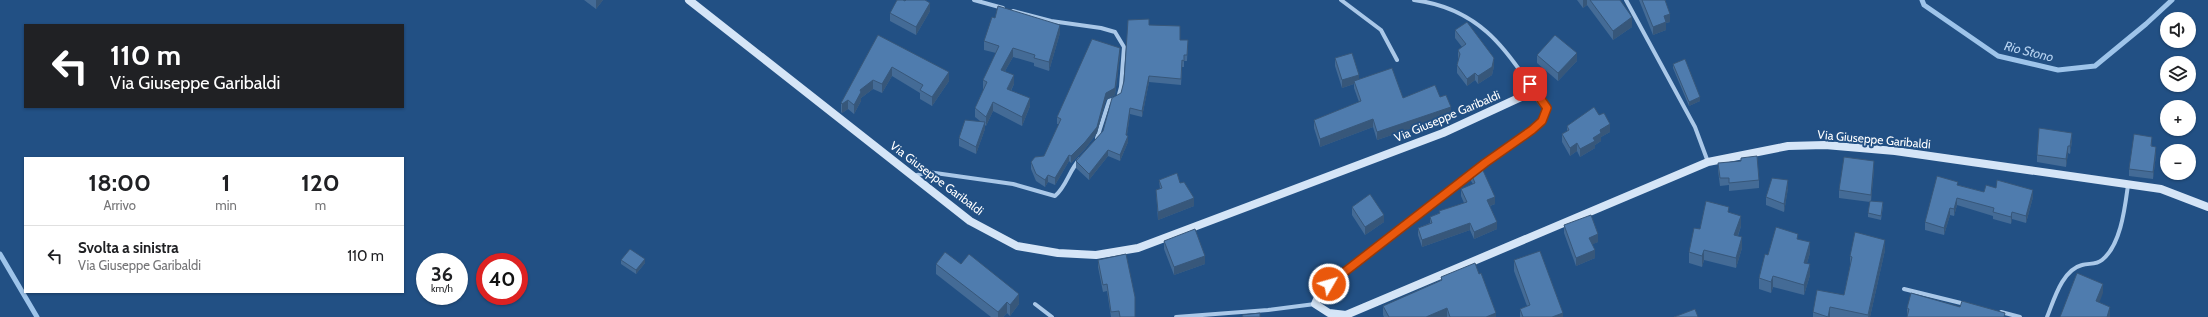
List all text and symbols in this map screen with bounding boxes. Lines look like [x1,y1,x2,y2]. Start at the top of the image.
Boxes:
map controls [2160,12,2196,180]
button: sound [2160,12,2196,48]
water label: Rio Stono [2003,37,2056,65]
text: 110 m [110,38,181,72]
icon: left [44,40,96,92]
button: layers [2160,56,2196,92]
pin [1513,67,1547,101]
text: Via Giuseppe Garibaldi [110,72,280,94]
icon: arrive [1519,73,1541,95]
street label: Via Giuseppe Garibaldi [1392,87,1502,145]
button: + [2160,100,2196,136]
street label: Via Giuseppe Garibaldi [1817,127,1931,151]
street label: Via Giuseppe Garibaldi [887,138,987,218]
button: − [2160,144,2196,180]
text: 18:00 [88,168,151,197]
text: 1 [222,168,230,197]
text: 120 [301,168,340,197]
text: Arrivo [103,197,136,213]
text: min [215,197,237,213]
text: m [315,197,326,213]
text: Svolta a sinistra [78,239,179,257]
icon: left [44,245,66,267]
text: 110 m [347,247,384,265]
speed limit sign: 40 [476,253,528,305]
text: Via Giuseppe Garibaldi [78,257,201,273]
text: 36 [431,262,453,286]
position arrow [1308,263,1350,305]
text: km/h [431,282,453,295]

